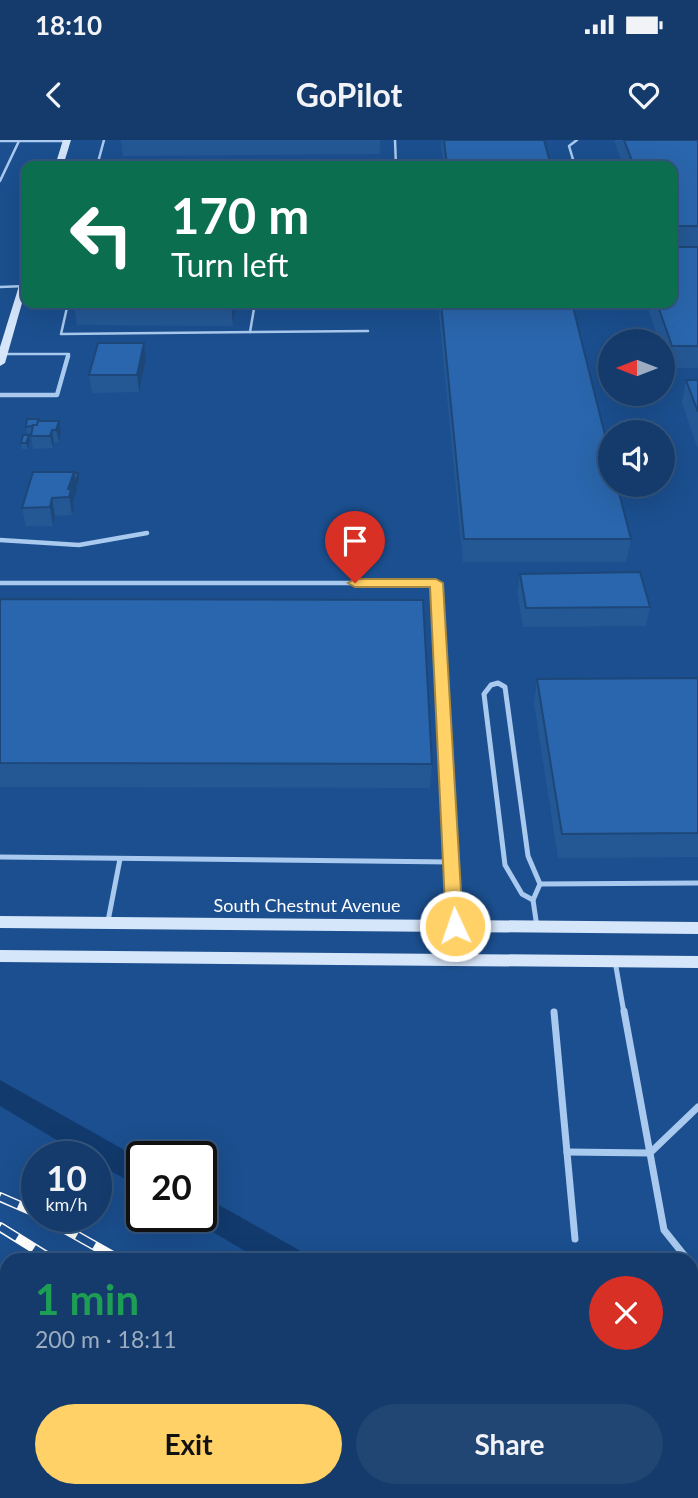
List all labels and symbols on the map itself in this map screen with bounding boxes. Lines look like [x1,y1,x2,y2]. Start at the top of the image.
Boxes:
north arrow [598,329,676,406]
pin [325,511,385,583]
position arrow [418,889,492,963]
street label: South Chestnut Avenue [213,894,401,916]
speed limit sign: 20 [126,1141,217,1232]

